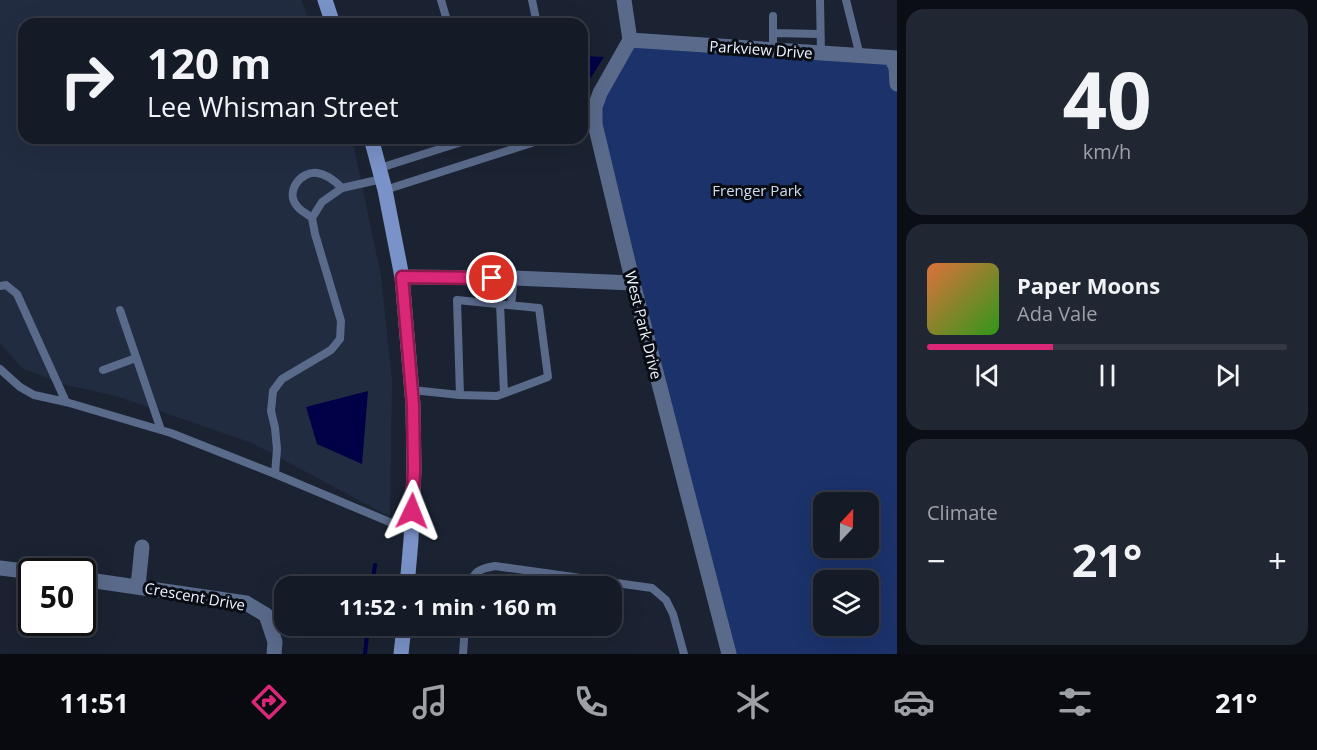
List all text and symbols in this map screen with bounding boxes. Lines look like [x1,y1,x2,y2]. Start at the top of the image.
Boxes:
text: 120 m [147,34,271,91]
street label: Parkview Drive [709,35,813,63]
icon: right [48,42,126,120]
text: 40 [1062,46,1152,152]
text: Lee Whisman Street [147,88,399,125]
text: km/h [1083,138,1131,165]
park label: Frenger Park [712,180,802,200]
pin [466,252,517,303]
icon: arrive [475,261,508,294]
street label: West Park Drive [621,269,667,381]
text: Paper Moons [1017,270,1160,300]
text: Ada Vale [1017,300,1098,327]
icon: previous [971,359,1004,392]
icon: pause [1091,359,1124,392]
icon: next [1211,359,1244,392]
position arrow [380,479,444,543]
north arrow [813,492,879,558]
map controls [813,492,879,636]
text: Climate [927,499,998,526]
text: 21° [1072,529,1142,590]
text: − [927,538,946,583]
text: + [1268,538,1287,583]
speed limit sign: 50 [18,558,96,636]
button: layers [813,570,879,636]
street label: Crescent Drive [143,577,247,615]
text: 11:52 · 1 min · 160 m [339,591,557,621]
icon: directions [248,681,290,723]
icon: music [409,681,451,723]
icon: phone [570,681,612,723]
icon: climate [732,681,774,723]
icon: car [893,681,935,723]
icon: filters [1054,681,1096,723]
text: 11:51 [60,684,129,721]
text: 21° [1215,684,1257,721]

